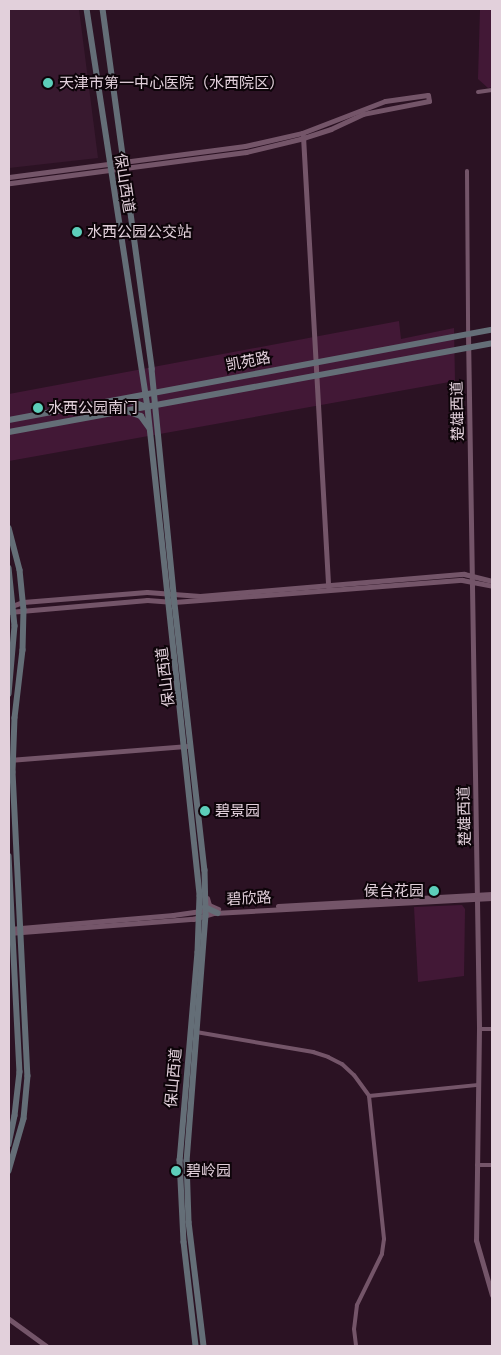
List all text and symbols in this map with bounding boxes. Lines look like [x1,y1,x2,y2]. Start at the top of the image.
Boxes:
place label: 天津市第一中心医院（水西院区） [59,74,284,92]
marker: 天津市第一中心医院（水西院区） [41,76,55,90]
street label: 保山西道 [111,152,139,214]
place label: 水西公园公交站 [87,223,192,241]
marker: 水西公园公交站 [71,226,83,238]
street label: 凯苑路 [224,348,272,374]
street label: 楚雄西道 [447,381,467,441]
place label: 水西公园南门 [48,399,138,417]
marker: 水西公园南门 [32,402,44,414]
street label: 保山西道 [152,646,178,708]
street label: 楚雄西道 [454,786,474,846]
place label: 碧景园 [215,802,260,820]
marker: 碧景园 [199,805,211,817]
place label: 侯台花园 [364,882,424,900]
marker: 侯台花园 [428,885,440,897]
street label: 碧欣路 [226,888,272,908]
street label: 保山西道 [161,1047,185,1109]
place label: 碧岭园 [186,1162,231,1180]
marker: 碧岭园 [170,1165,182,1177]

